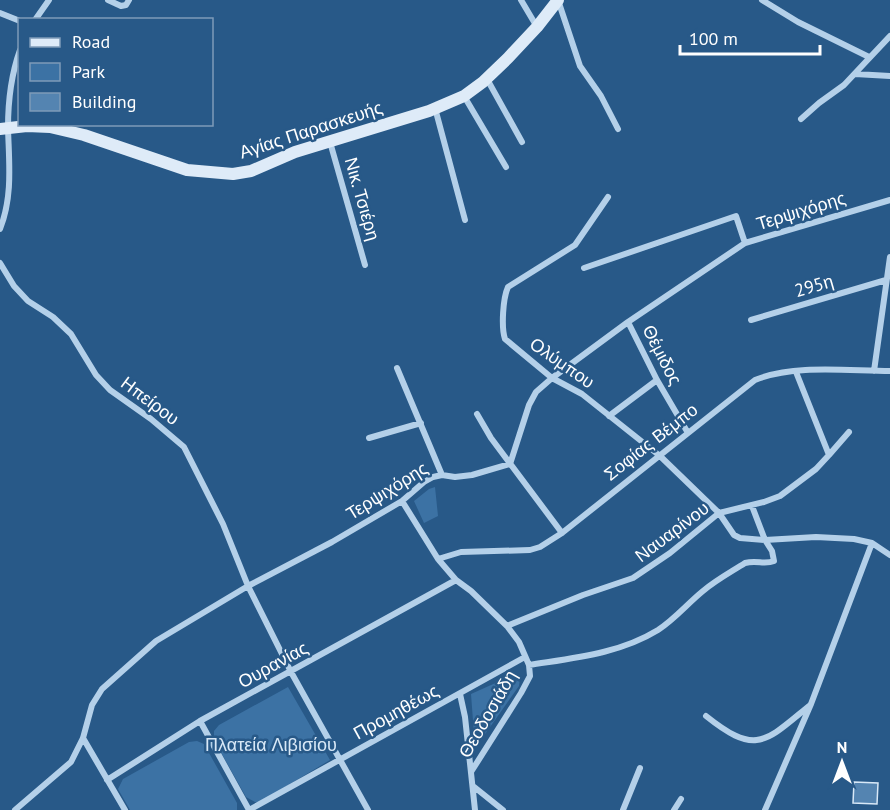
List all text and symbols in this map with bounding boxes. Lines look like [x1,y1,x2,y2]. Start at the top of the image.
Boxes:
legend [18,18,213,126]
scale bar [680,18,820,56]
text: 100 m [689,27,738,50]
text: Road [72,30,110,53]
text: Park [72,60,105,83]
text: Building [72,90,136,113]
street label: Αγίας Παρασκευής [236,95,386,164]
street label: Νικ. Τσιέρη [340,155,385,243]
street label: Τερψιχόρης [753,186,849,235]
street label: 295η [792,269,836,302]
street label: Θέμιδος [638,321,688,389]
street label: Ολύμπου [525,332,599,393]
street label: Ηπείρου [117,371,184,430]
street label: Σοφίας Βέμπο [599,398,702,485]
street label: Τερψιχόρης [342,456,432,525]
street label: Ναυαρίνου [630,496,713,567]
street label: Ουρανίας [234,636,312,693]
street label: Θεοδοσιάδη [453,666,522,762]
street label: Προμηθέως [349,679,443,744]
north arrow [812,732,872,792]
park label: Πλατεία Λιβισίου [205,733,337,756]
text: N [837,737,847,757]

